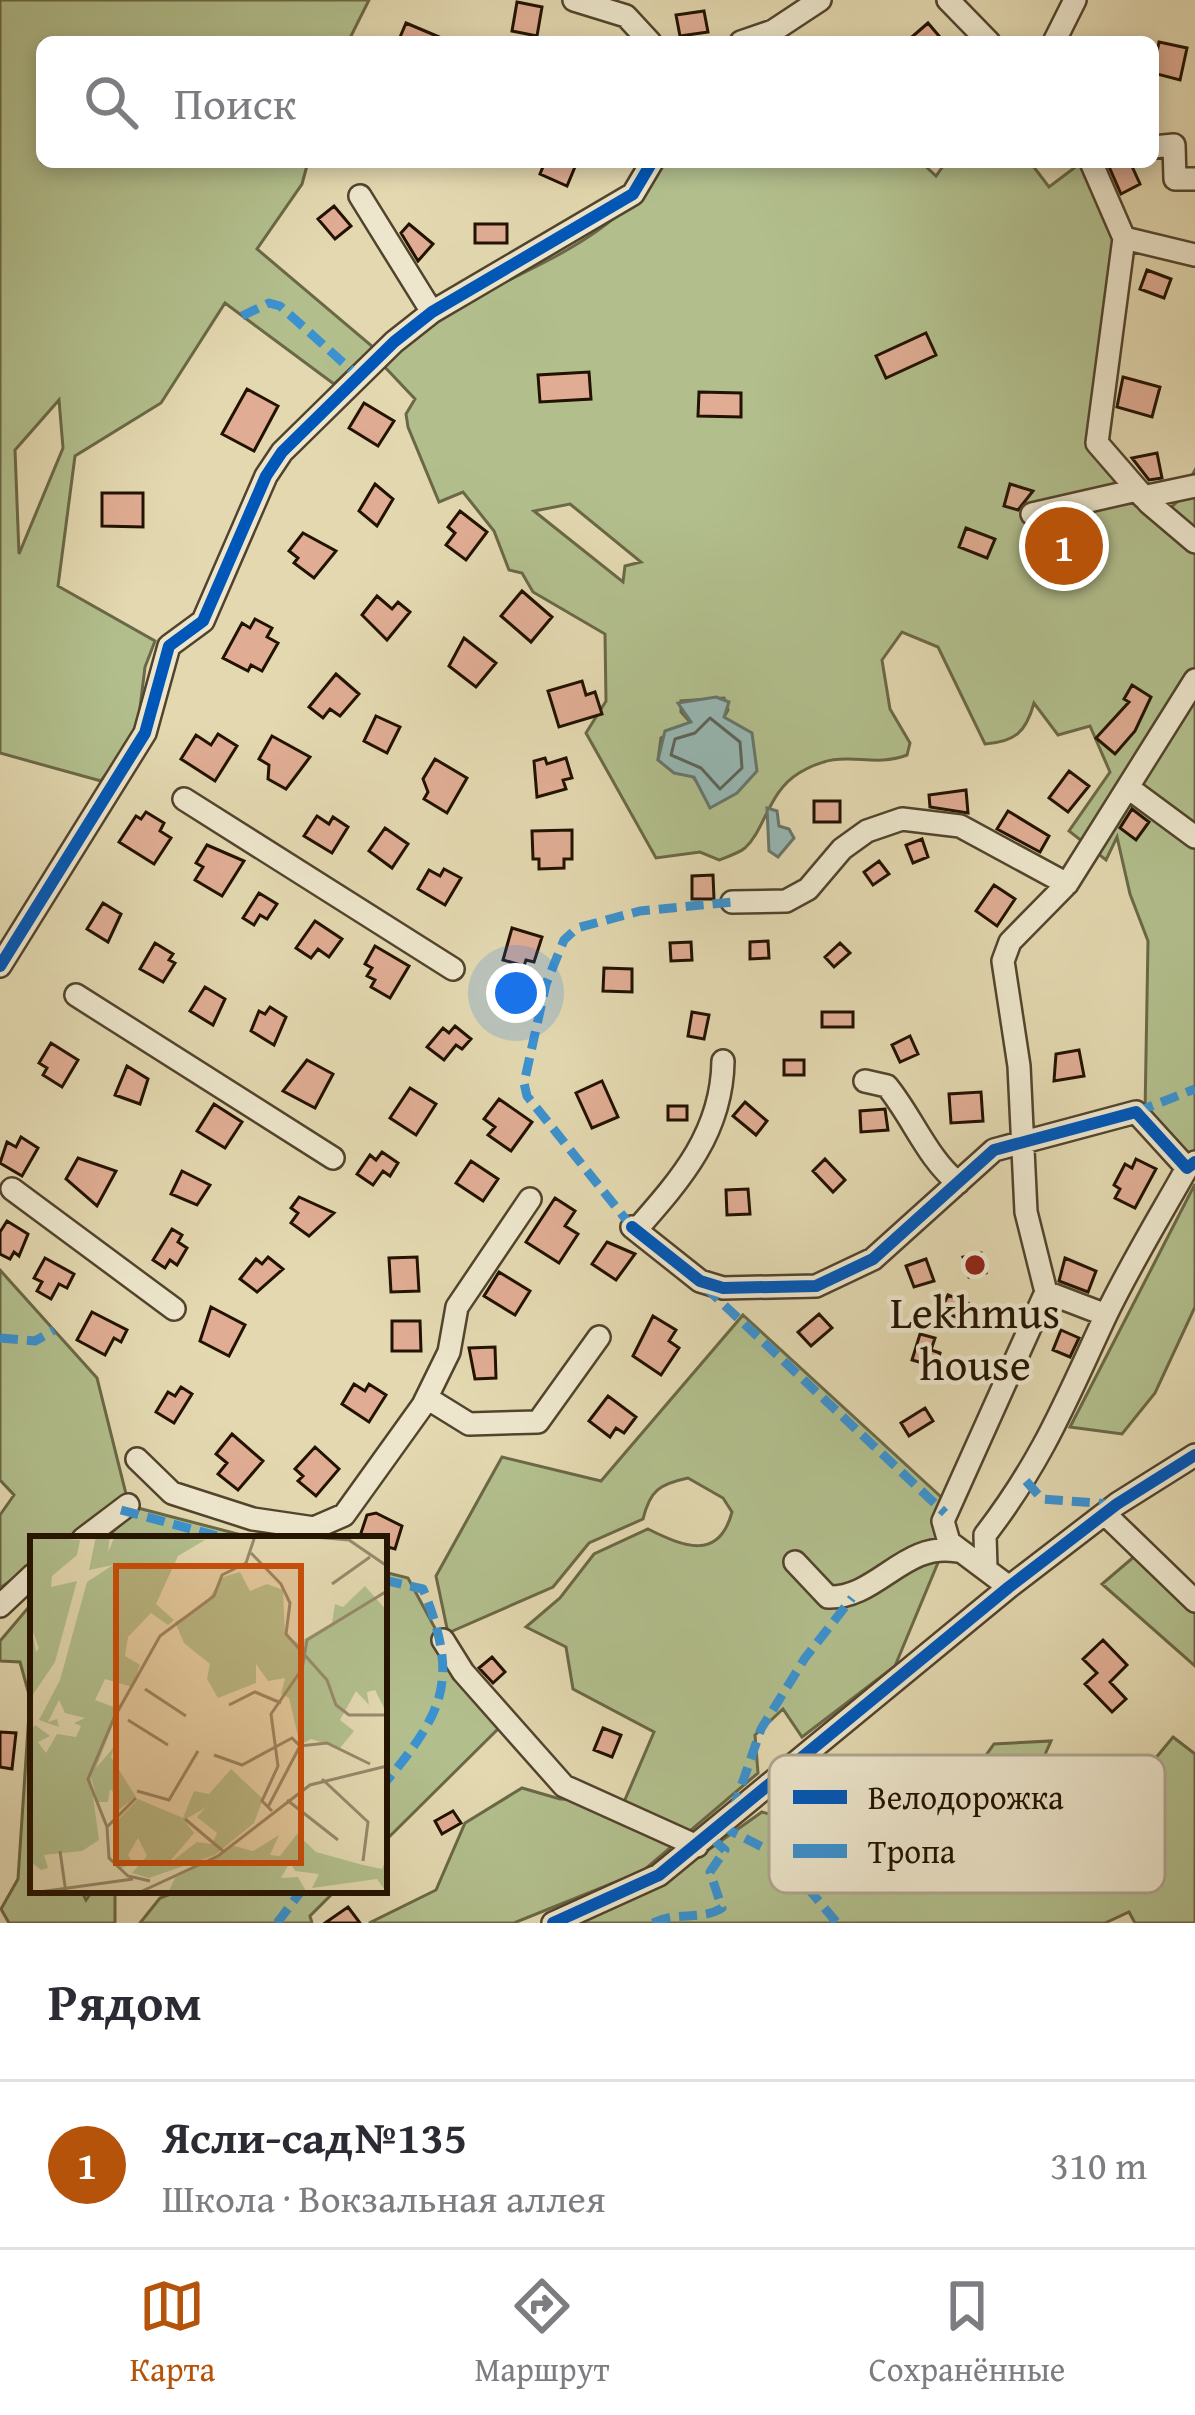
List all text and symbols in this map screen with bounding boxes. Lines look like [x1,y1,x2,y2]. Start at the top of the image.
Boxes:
search box [36,36,1159,168]
icon: search [78,69,144,135]
text: Поиск [174,70,296,135]
pin: 1 [1025,501,1103,591]
your location [486,963,546,1023]
marker: Lekhmus house [962,1252,988,1278]
place label: Lekhmus house [890,1279,1060,1396]
inset map [30,1536,387,1893]
legend [769,1755,1165,1893]
text: Велодорожка [868,1773,1064,1821]
text: Тропа [868,1827,956,1875]
text: Рядом [48,1964,202,2039]
text: Ясли-сад№135 [162,2104,467,2169]
text: 1 [77,2136,97,2193]
text: 310 m [1050,2136,1147,2193]
text: Школа · Вокзальная аллея [162,2169,605,2226]
tab: Карта [130,2273,215,2393]
tab: Маршрут [474,2273,609,2393]
tab: Сохранённые [869,2273,1065,2393]

